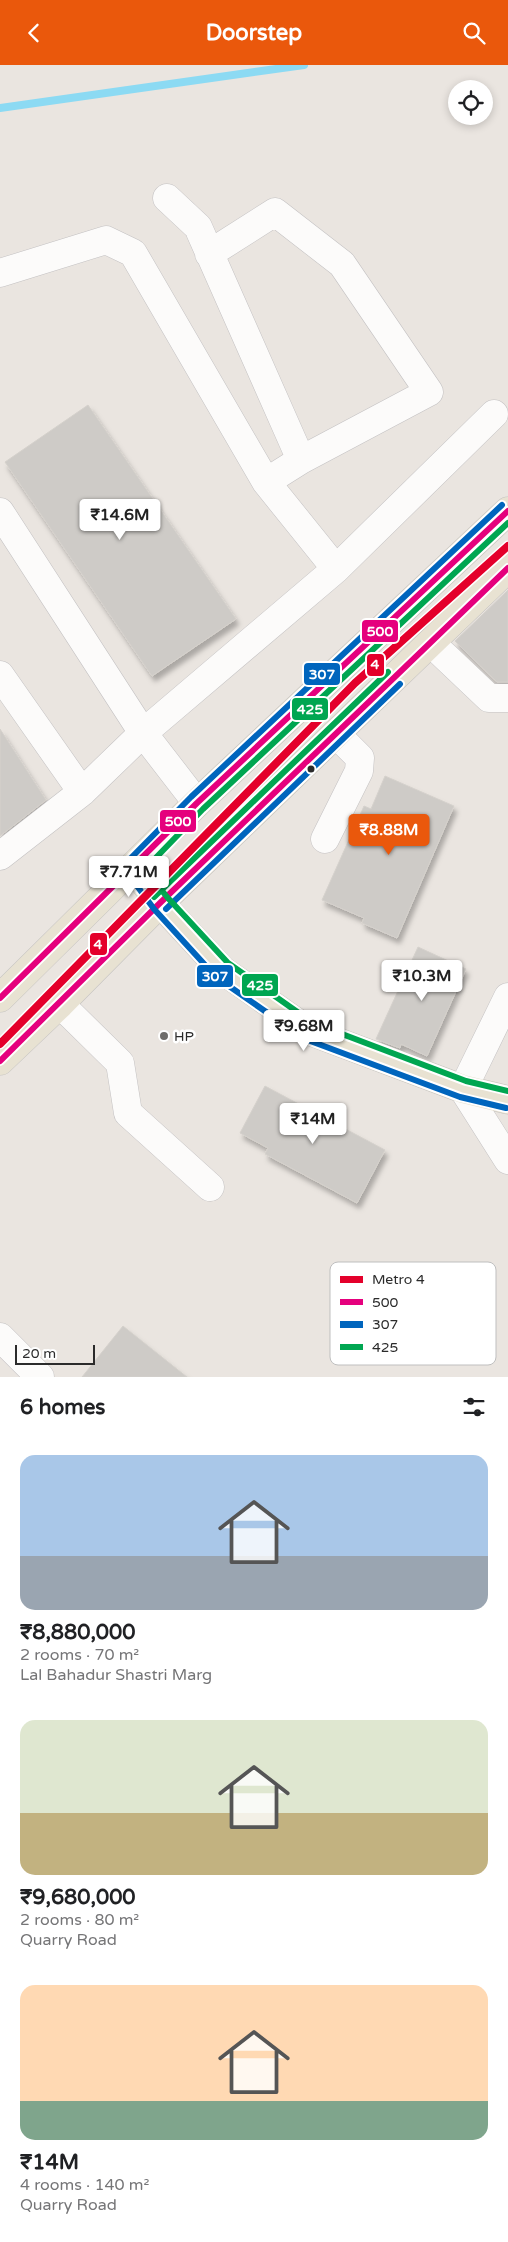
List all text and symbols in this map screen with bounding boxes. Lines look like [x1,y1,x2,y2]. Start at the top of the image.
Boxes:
icon: back [20,19,48,47]
icon: search [460,19,488,47]
text: Doorstep [206,20,302,46]
map controls [448,80,493,125]
button: locate [448,80,493,125]
pin: ₹14.6M [79,499,161,541]
text: ₹14.6M [90,505,150,525]
line badge: 500 [361,619,399,643]
text: 500 [367,623,393,640]
line badge: 4 [366,653,385,677]
text: 4 [371,656,380,673]
line badge: 307 [303,662,341,686]
text: 307 [309,666,335,683]
line badge: 425 [291,697,329,721]
text: 425 [297,701,323,718]
unlabelled marker [306,764,316,774]
line badge: 500 [159,809,197,833]
text: 500 [165,813,191,830]
pin: ₹8.88M [348,813,430,856]
text: ₹8.88M [359,820,419,840]
pin: ₹7.71M [88,855,170,898]
text: ₹7.71M [100,862,158,882]
line badge: 4 [89,932,108,956]
text: 4 [94,936,103,953]
pin: ₹10.3M [381,959,463,1002]
line badge: 307 [196,964,234,988]
text: ₹10.3M [392,966,452,986]
text: 307 [202,968,228,985]
line badge: 425 [241,973,279,997]
text: 425 [247,977,273,994]
pin: ₹9.68M [263,1009,345,1052]
text: ₹9.68M [274,1016,334,1036]
place label: HP [174,1028,194,1045]
marker: HP [158,1030,170,1042]
pin: ₹14M [283,1103,343,1145]
text: ₹14M [291,1109,335,1129]
legend [330,1262,496,1365]
text: Metro 4 [372,1271,425,1288]
text: 500 [372,1294,399,1311]
text: 307 [372,1316,398,1333]
text: 425 [372,1339,398,1356]
scale bar [15,1342,95,1365]
text: 20 m [22,1345,56,1362]
icon: filters [460,1393,488,1421]
text: 6 homes [20,1395,105,1420]
icon: home [209,1487,299,1577]
text: ₹8,880,000 [20,1620,135,1645]
text: 2 rooms · 70 m² [20,1645,139,1665]
text: Lal Bahadur Shastri Marg [20,1665,212,1685]
icon: home [209,1752,299,1842]
text: ₹9,680,000 [20,1885,136,1910]
text: 2 rooms · 80 m² [20,1910,139,1930]
text: Quarry Road [20,1930,117,1950]
icon: home [209,2017,299,2107]
text: ₹14M [20,2150,79,2175]
text: 4 rooms · 140 m² [20,2175,149,2195]
text: Quarry Road [20,2195,117,2215]

